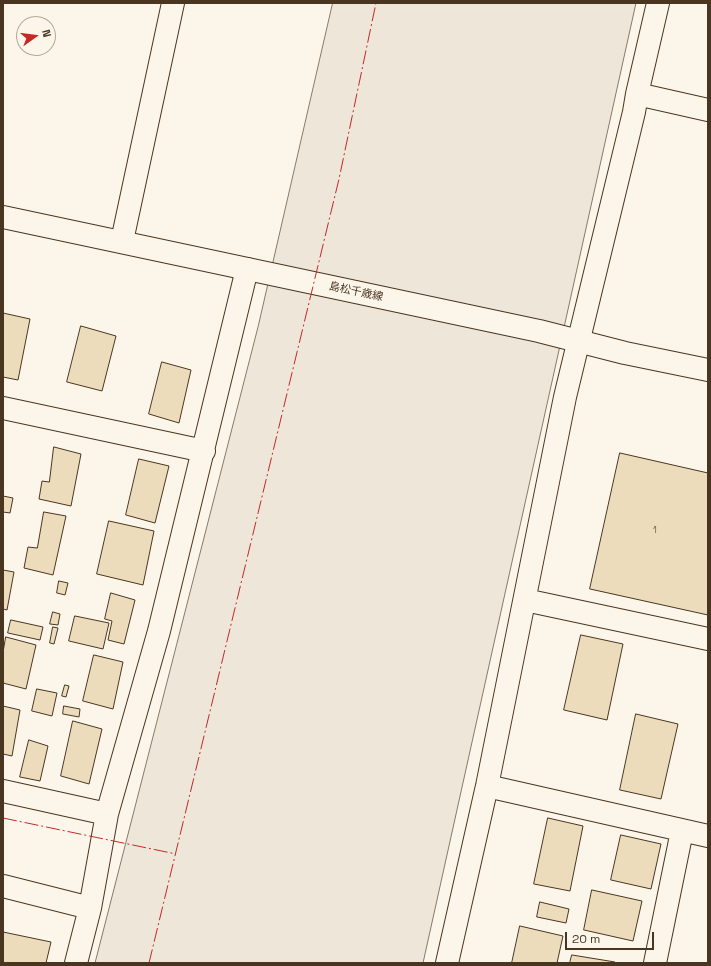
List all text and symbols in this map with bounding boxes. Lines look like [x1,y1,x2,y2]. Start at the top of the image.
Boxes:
north arrow [16,16,56,56]
text: N [39,28,54,39]
street label: 島松千歳線 [328,280,384,304]
house number: 1 [653,526,657,536]
scale bar [567,924,656,950]
text: 20 m [572,931,600,947]

